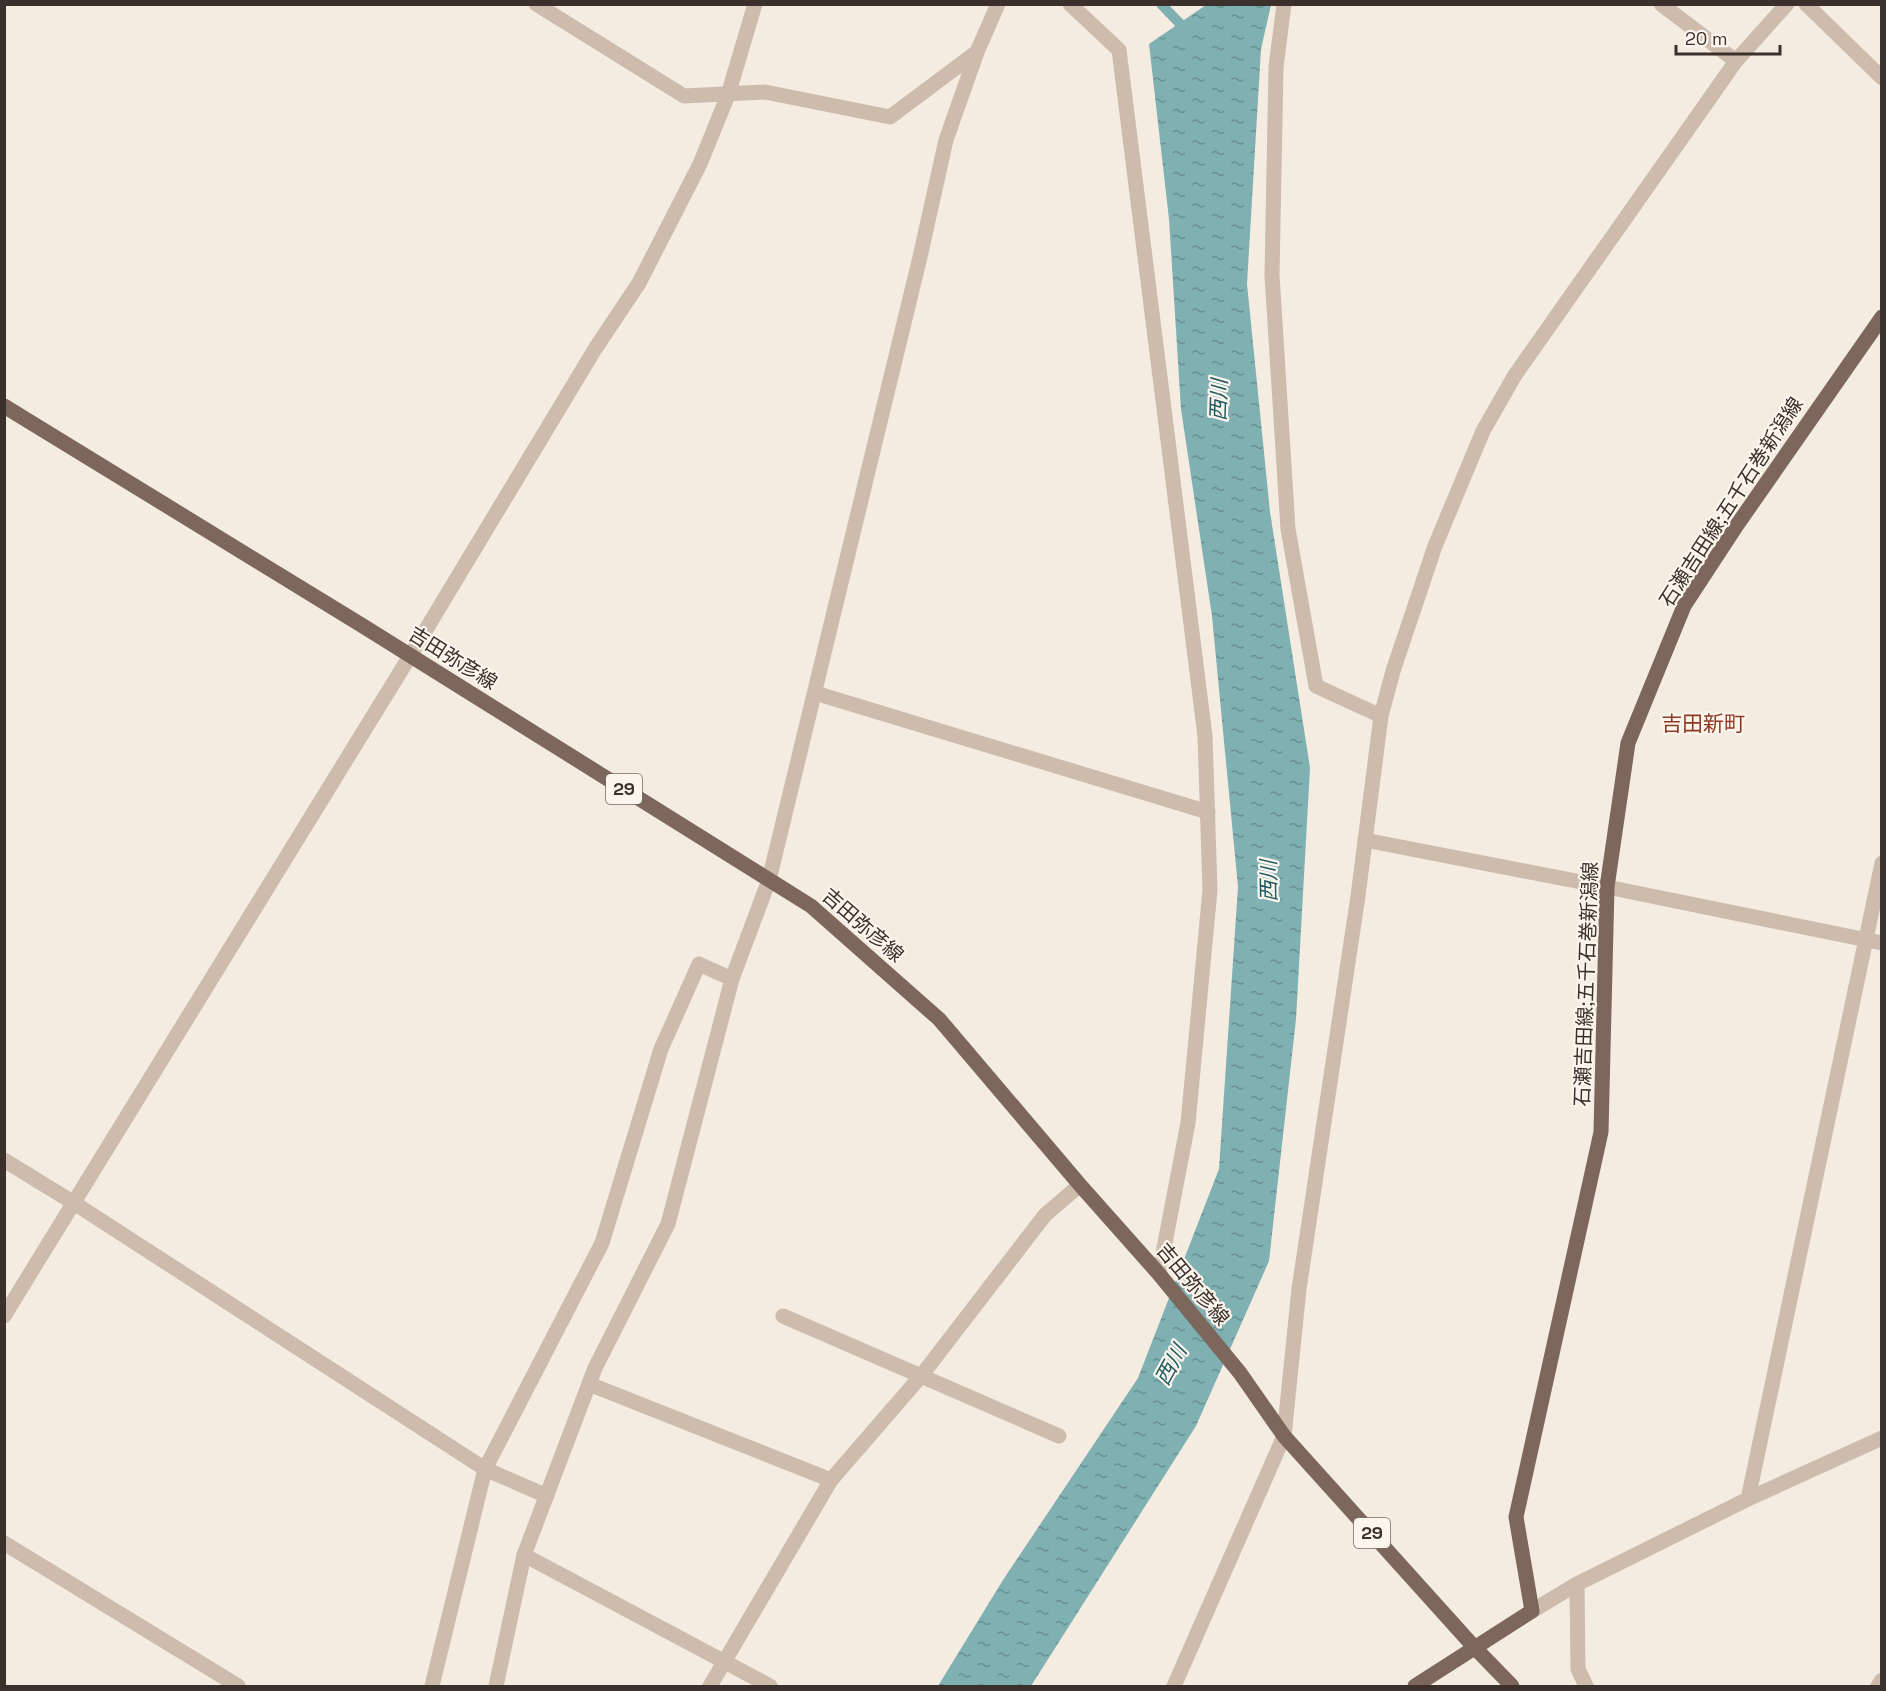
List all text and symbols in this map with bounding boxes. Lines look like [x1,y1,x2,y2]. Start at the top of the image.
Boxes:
scale bar [1676,18,1780,56]
text: 20 m [1685,27,1728,50]
water label: 西川 [1204,377,1233,421]
street label: 石瀬吉田線;五千石巻新潟線 [1653,392,1809,612]
street label: 吉田弥彦線 [404,620,502,696]
district label: 吉田新町 [1661,710,1745,737]
road number: 29 [606,774,642,804]
water label: 西川 [1255,858,1282,902]
street label: 石瀬吉田線;五千石巻新潟線 [1569,861,1603,1107]
street label: 吉田弥彦線 [817,882,909,968]
street label: 吉田弥彦線 [1151,1237,1235,1331]
water label: 西川 [1149,1338,1194,1390]
road number: 29 [1354,1518,1390,1548]

